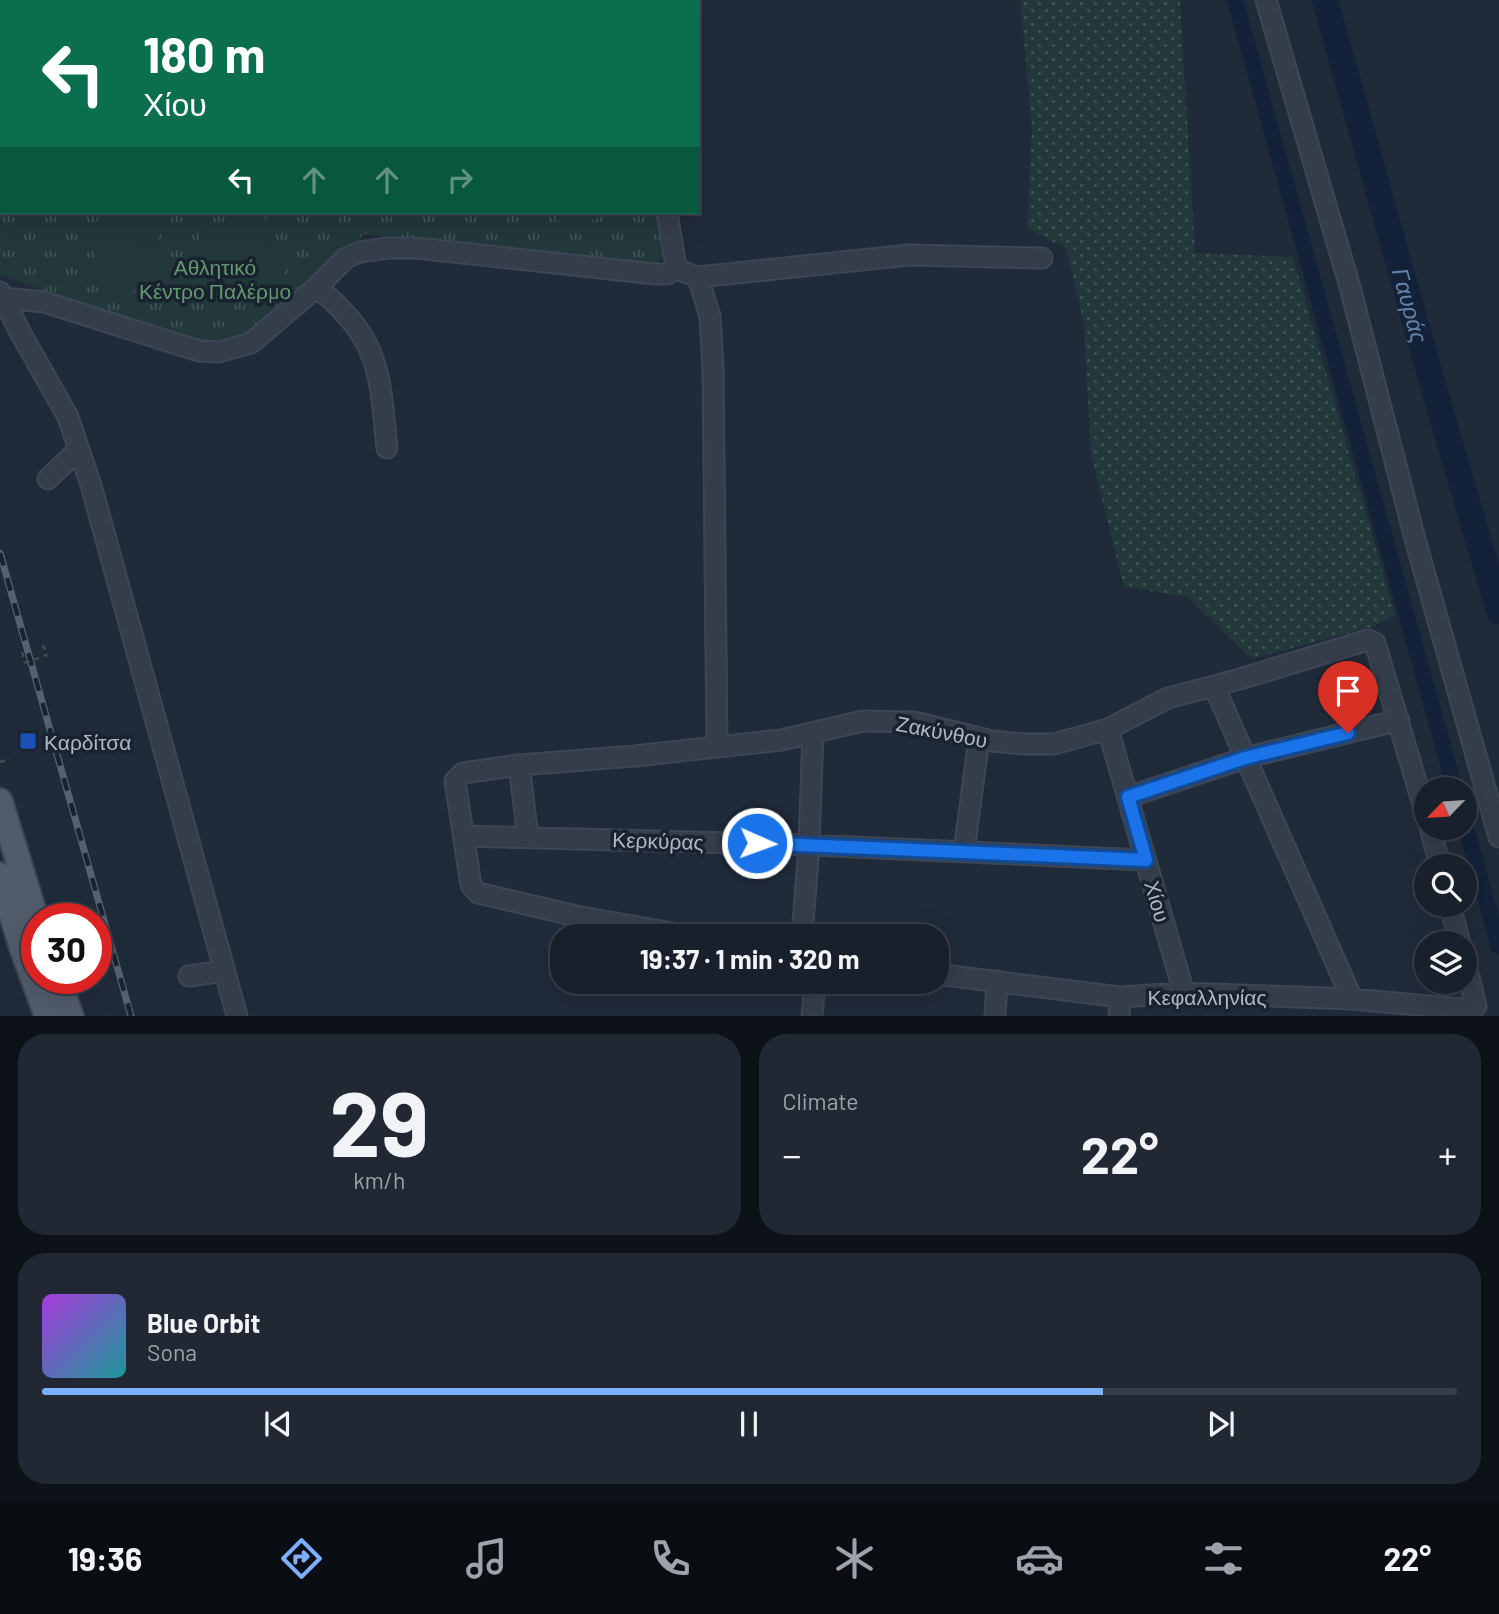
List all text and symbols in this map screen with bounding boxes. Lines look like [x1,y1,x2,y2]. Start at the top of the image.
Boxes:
text: 180 m [143,24,266,83]
icon: left [28,28,119,119]
text: Χίου [143,84,207,122]
icon: left [222,161,260,199]
icon: ahead [295,161,333,199]
icon: ahead [368,161,406,199]
icon: right [441,161,479,199]
park label: Αθλητικό Κέντρο Παλέρμο [139,254,291,303]
water label: Γαυράς [1387,265,1435,347]
pin [1318,661,1378,733]
icon: arrive [1329,672,1367,710]
street label: Ζακύνθου [894,710,990,752]
place label: Καρδίτσα [44,729,131,754]
marker: Καρδίτσα [18,731,38,751]
north arrow [1414,777,1477,840]
map controls [1414,777,1477,994]
position arrow [720,806,794,880]
street label: Κερκύρας [612,826,704,854]
button: search [1414,854,1477,917]
street label: Χίου [1140,877,1176,925]
speed limit sign: 30 [21,903,112,994]
button: layers [1414,931,1477,994]
text: 19:37 · 1 min · 320 m [640,943,859,974]
street label: Κεφαλληνίας [1147,984,1267,1009]
text: 29 [330,1066,429,1175]
text: Climate [783,1087,859,1115]
text: 22° [1081,1122,1159,1184]
text: − [783,1131,802,1177]
text: + [1438,1131,1457,1177]
text: km/h [353,1166,405,1194]
text: Blue Orbit [147,1307,260,1338]
text: Sona [147,1338,197,1366]
icon: previous [259,1405,297,1443]
icon: pause [730,1405,768,1443]
icon: next [1202,1405,1240,1443]
icon: directions [277,1534,326,1583]
icon: music [462,1534,511,1583]
icon: phone [646,1534,695,1583]
icon: climate [830,1534,879,1583]
icon: car [1015,1534,1064,1583]
icon: filters [1199,1534,1248,1583]
text: 19:36 [68,1539,142,1577]
text: 22° [1383,1539,1431,1577]

